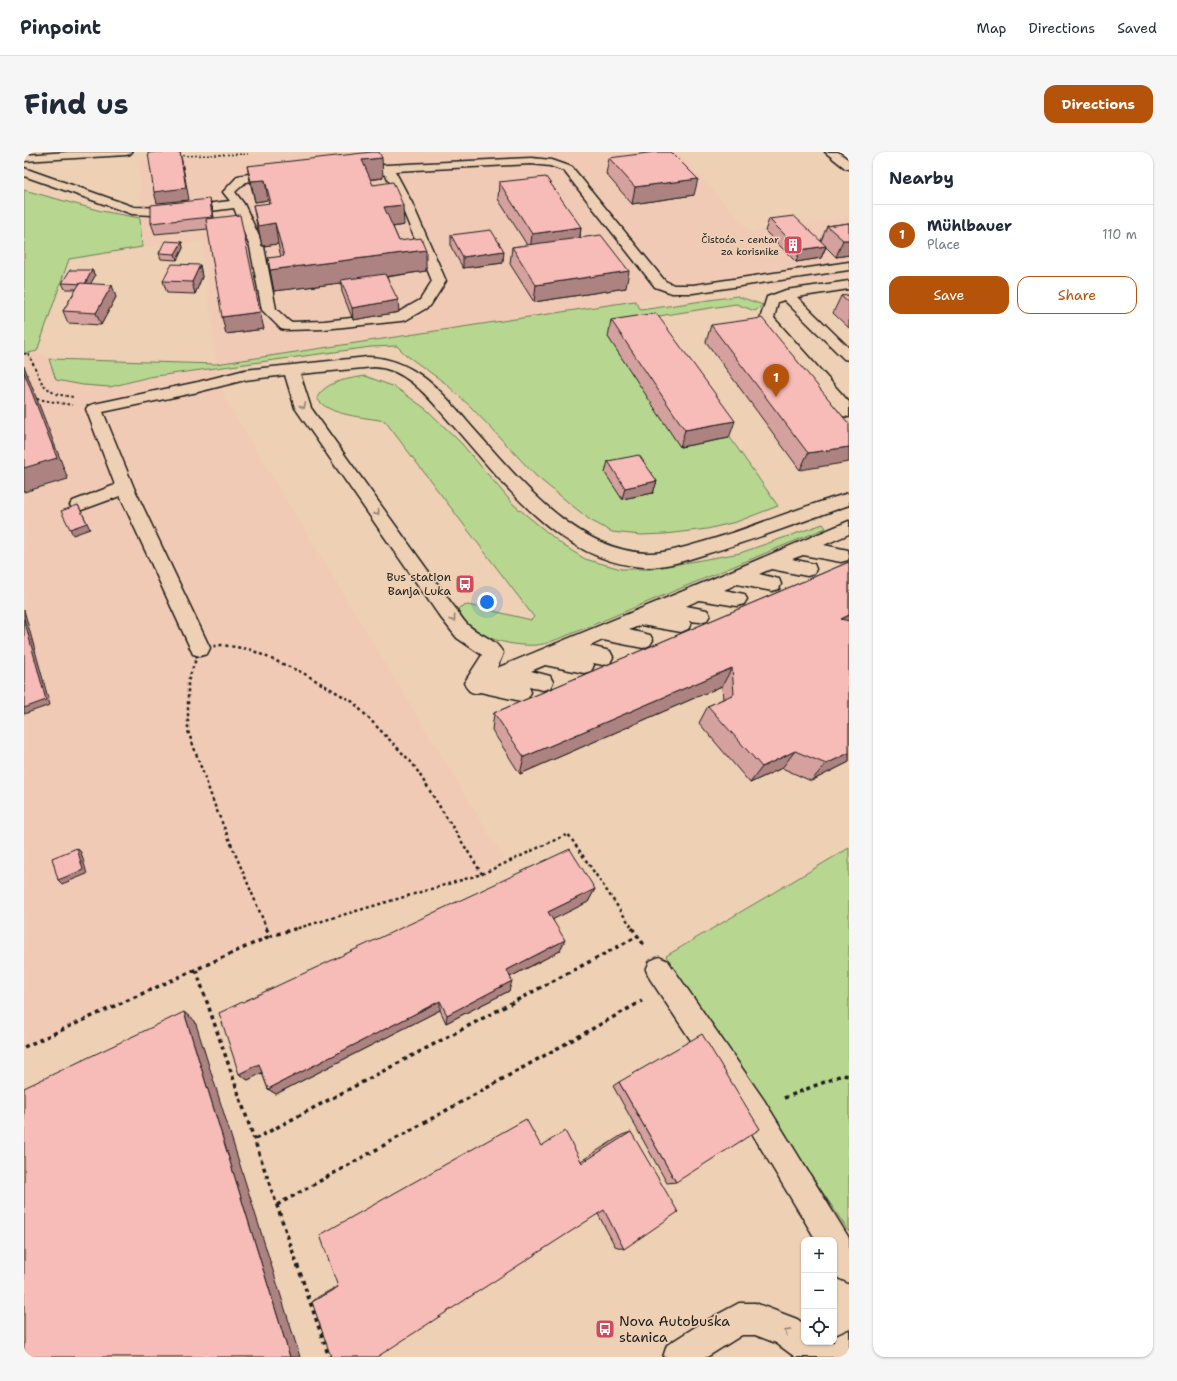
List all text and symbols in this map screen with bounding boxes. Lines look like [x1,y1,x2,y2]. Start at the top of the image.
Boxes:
text: Pinpoint [20,15,101,40]
text: Map [977,19,1007,37]
text: Directions [1029,19,1095,37]
text: Saved [1117,19,1157,37]
text: Find us [24,85,129,123]
button: Directions [1044,85,1153,123]
text: Nearby [889,167,954,189]
text: Mühlbauer [927,216,1012,236]
text: 1 [899,226,905,243]
text: 110 m [1102,226,1137,243]
place label: Čistoća - centar za korisnike [701,233,779,258]
building icon: Čistoća - centar za korisnike [782,234,804,256]
text: Place [927,236,960,253]
button: Save [889,276,1009,314]
button: Share [1017,276,1137,314]
pin: 1 [763,364,789,397]
one-way arrow [298,402,306,410]
one-way arrow [372,509,380,516]
place label: Bus station Banja Luka [386,569,452,599]
bus stop icon: Bus station Banja Luka [454,573,476,595]
your location [477,592,497,612]
one-way arrow [448,614,455,621]
map controls [801,1237,837,1345]
button: + [801,1237,837,1273]
button: − [801,1273,837,1309]
button: locate [801,1309,837,1345]
place label: Nova Autobuska stanica [619,1312,730,1346]
bus stop icon: Nova Autobuska stanica [594,1318,616,1340]
one-way arrow [784,1329,791,1336]

